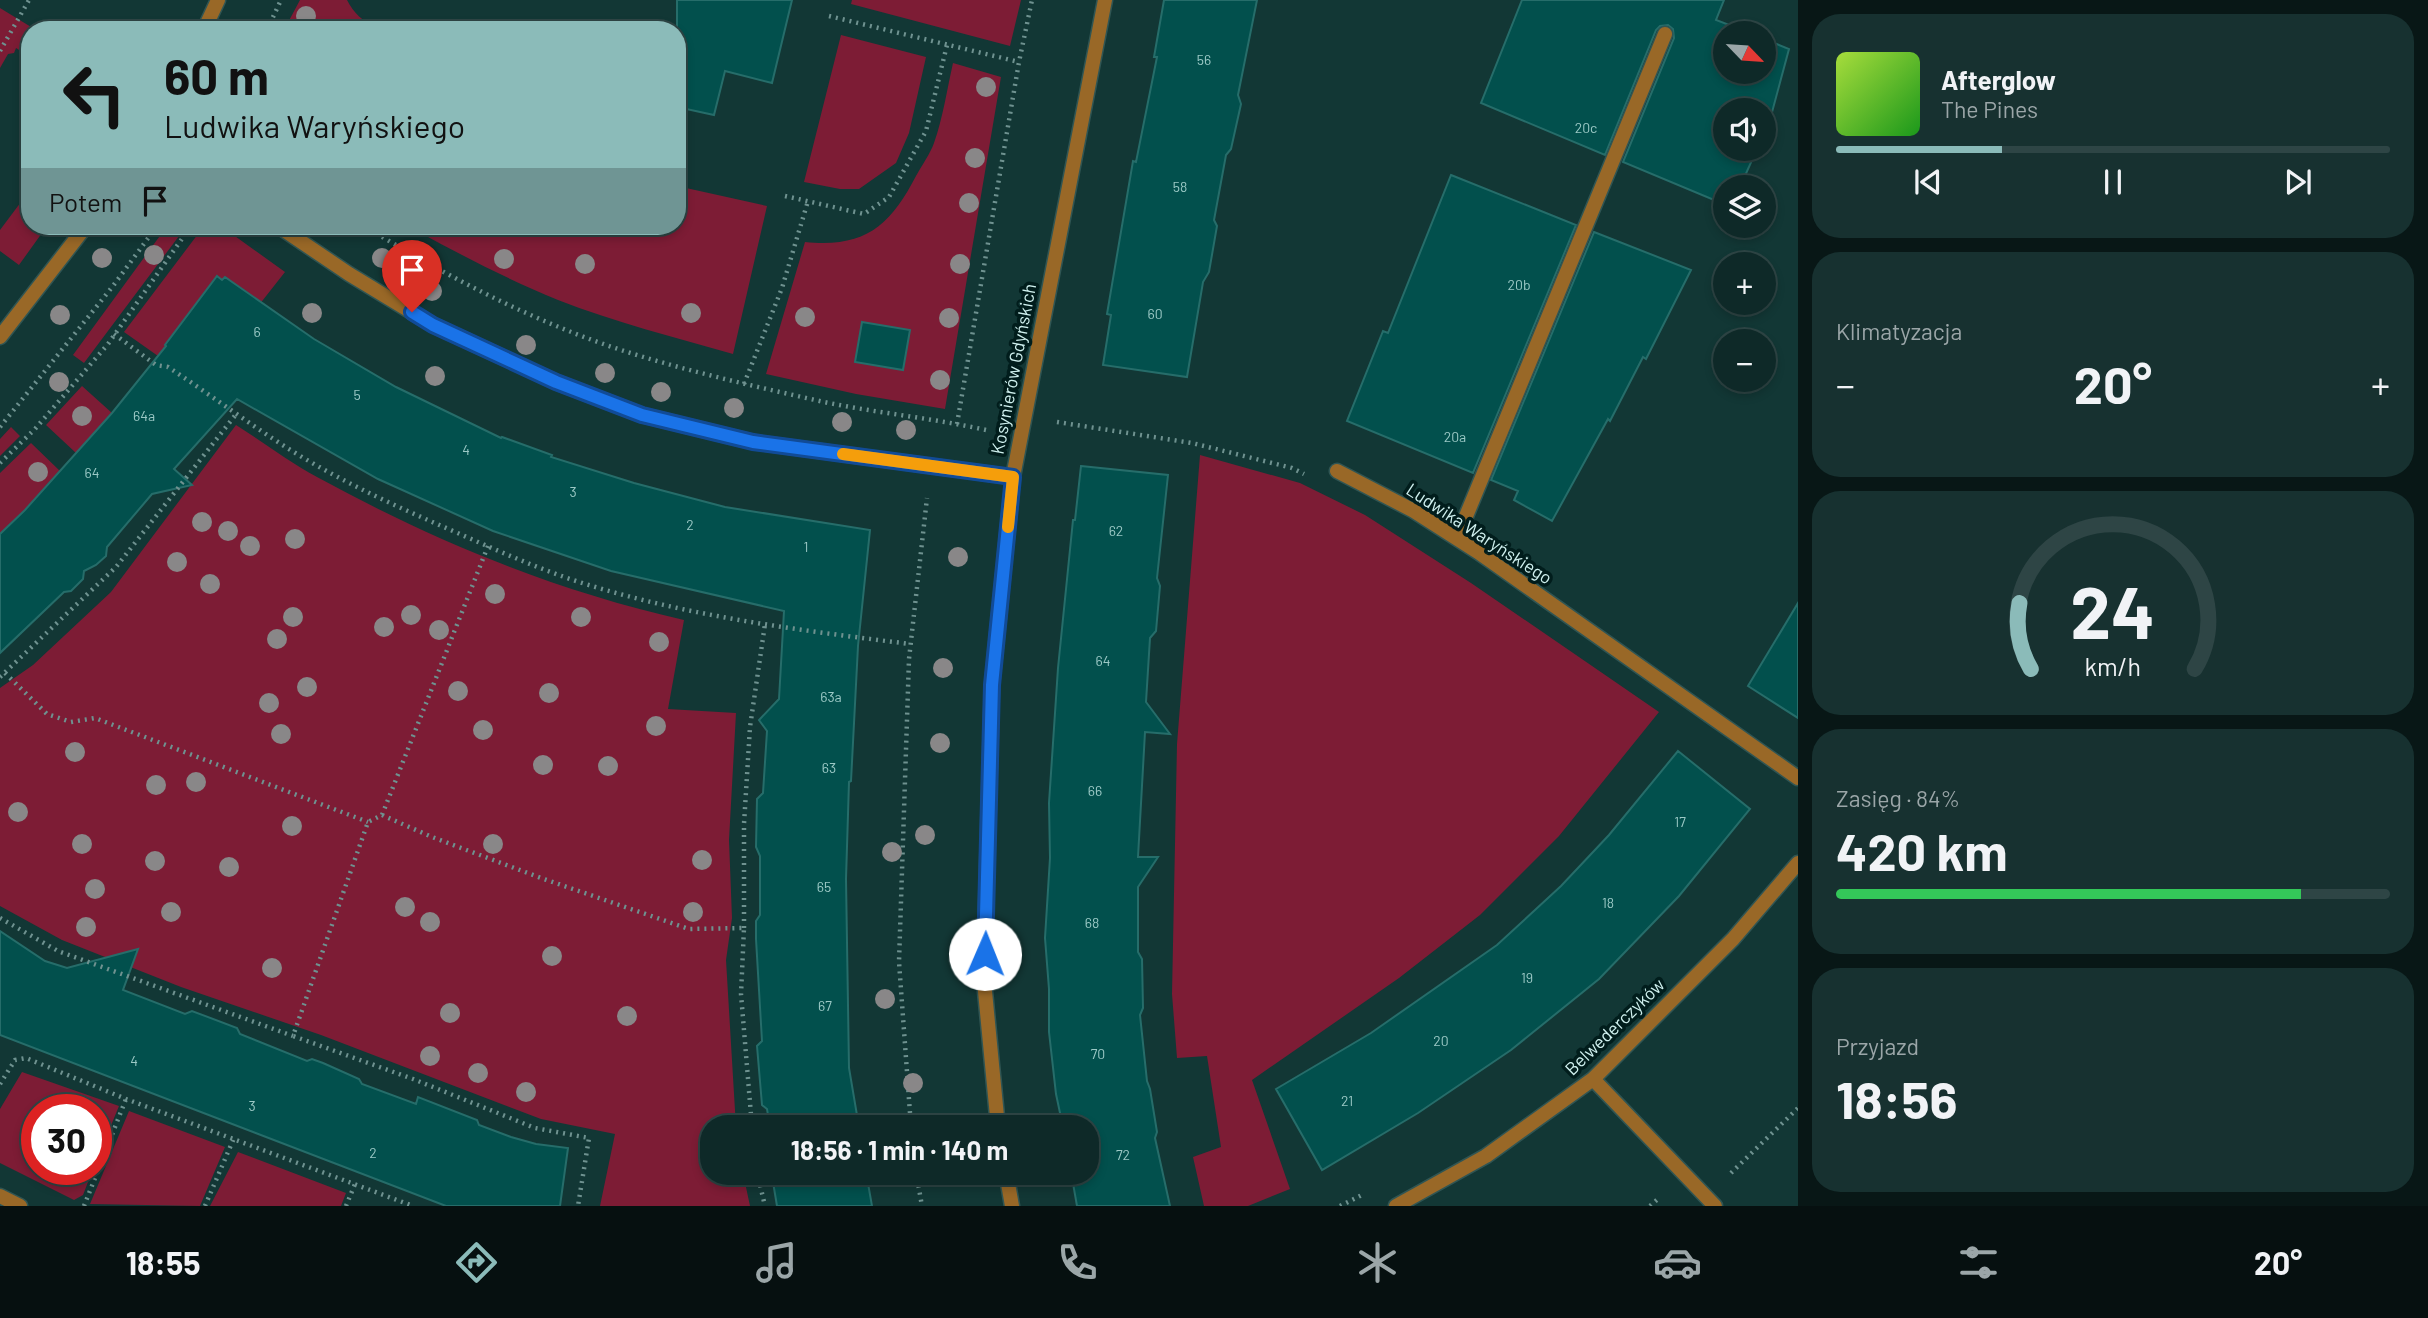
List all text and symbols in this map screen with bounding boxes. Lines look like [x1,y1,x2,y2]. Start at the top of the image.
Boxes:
north arrow [1713,21,1776,84]
map controls [1713,21,1776,392]
text: 60 m [164,46,269,105]
icon: left [49,49,140,140]
house number: 56 [1197,51,1211,68]
text: Afterglow [1941,64,2056,95]
text: The Pines [1941,95,2038,123]
button: sound [1713,98,1776,161]
text: Ludwika Waryńskiego [164,106,465,144]
house number: 20c [1575,119,1597,136]
icon: previous [1909,163,1947,201]
icon: pause [2094,163,2132,201]
icon: next [2279,163,2317,201]
button: layers [1713,175,1776,238]
house number: 58 [1173,178,1187,195]
icon: arrive [136,182,174,220]
text: Potem [49,186,122,217]
pin [382,240,442,312]
icon: arrive [393,251,431,289]
button: + [1713,252,1776,315]
house number: 20b [1507,276,1531,293]
street label: Kosynierów Gdyńskich [986,282,1040,456]
house number: 60 [1147,305,1163,322]
text: Klimatyzacja [1836,317,1962,345]
house number: 6 [253,323,261,340]
button: − [1713,329,1776,392]
text: 20° [2074,352,2152,414]
text: − [1836,361,1855,407]
text: + [2371,361,2390,407]
house number: 5 [353,386,361,403]
house number: 64a [133,407,155,424]
house number: 20a [1444,428,1466,445]
house number: 4 [462,441,470,458]
house number: 64 [85,464,99,481]
street label: Ludwika Waryńskiego [1403,478,1557,589]
house number: 3 [569,483,577,500]
house number: 2 [686,516,694,533]
house number: 62 [1109,522,1123,539]
house number: 1 [804,538,808,555]
text: 24 [2071,566,2155,654]
text: km/h [2085,651,2141,681]
house number: 64 [1096,652,1110,669]
house number: 63a [820,688,842,705]
house number: 63 [822,759,836,776]
house number: 66 [1088,782,1102,799]
text: Zasięg · 84% [1836,784,1960,812]
house number: 17 [1674,813,1686,830]
text: 420 km [1836,819,2008,881]
house number: 65 [817,878,831,895]
house number: 18 [1602,894,1614,911]
house number: 68 [1085,914,1099,931]
position arrow [948,917,1022,991]
house number: 19 [1521,969,1533,986]
street label: Belwederczyków [1560,973,1669,1079]
house number: 67 [818,997,832,1014]
house number: 20 [1433,1032,1449,1049]
text: Przyjazd [1836,1032,1919,1060]
house number: 70 [1091,1045,1105,1062]
house number: 4 [130,1052,138,1069]
text: 18:56 [1836,1067,1957,1129]
house number: 21 [1341,1092,1353,1109]
speed limit sign: 30 [21,1094,112,1185]
house number: 3 [248,1097,256,1114]
text: 18:56 · 1 min · 140 m [791,1134,1008,1165]
house number: 2 [369,1144,377,1161]
house number: 72 [1116,1146,1130,1163]
icon: directions [452,1238,501,1287]
icon: music [752,1238,801,1287]
icon: phone [1053,1238,1102,1287]
icon: climate [1353,1238,1402,1287]
icon: car [1653,1238,1702,1287]
icon: filters [1954,1238,2003,1287]
text: 18:55 [126,1243,200,1281]
text: 20° [2254,1243,2302,1281]

